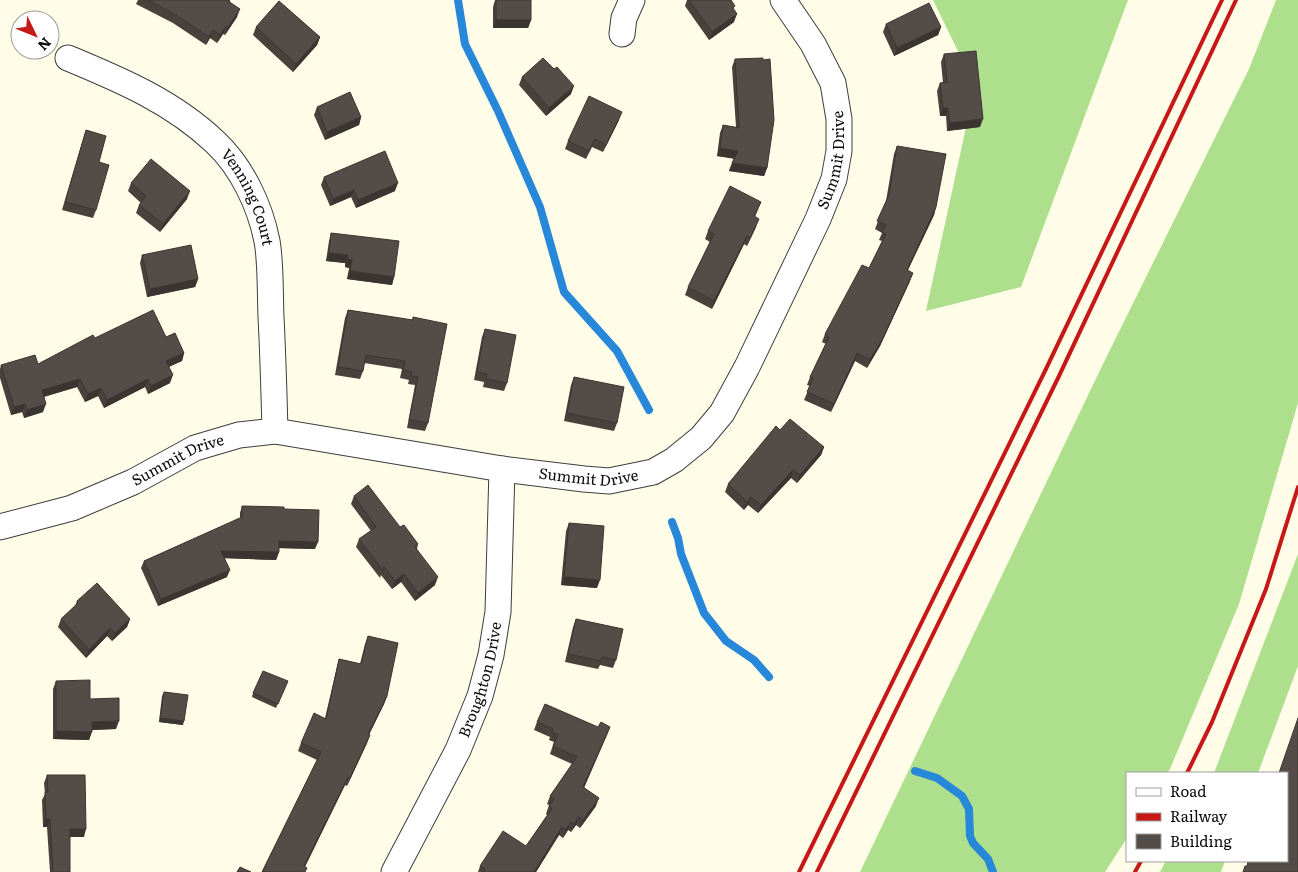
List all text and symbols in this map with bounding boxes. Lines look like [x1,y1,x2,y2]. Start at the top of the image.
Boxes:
north arrow [10,10,60,60]
text: N [34,33,57,56]
street label: Summit Drive [810,109,849,212]
street label: Venning Court [216,143,281,247]
street label: Summit Drive [127,427,227,491]
street label: Summit Drive [538,461,640,491]
street label: Broughton Drive [451,620,506,741]
legend [1126,772,1288,862]
text: Road [1170,779,1206,802]
text: Railway [1170,804,1228,827]
text: Building [1170,829,1232,852]

